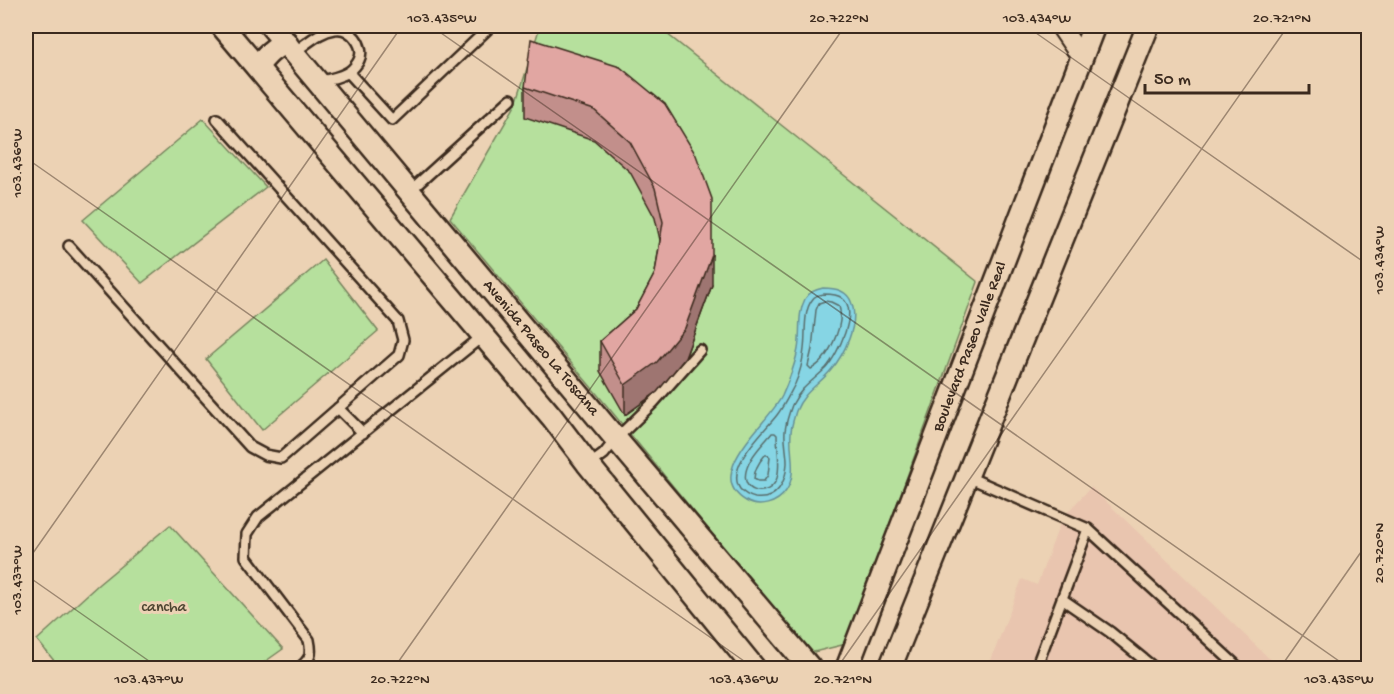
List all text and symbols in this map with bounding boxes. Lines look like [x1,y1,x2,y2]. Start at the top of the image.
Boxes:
text: 103.435°W [406,10,477,28]
text: 20.722°N [809,10,869,28]
text: 103.434°W [1002,10,1072,28]
text: 20.721°N [1253,10,1311,28]
scale bar [1145,57,1308,95]
text: 50 m [1154,70,1191,91]
text: 103.436°W [9,128,27,199]
text: 103.434°W [1371,225,1389,295]
street label: Boulevard Paseo Valle Real [929,259,1012,436]
street label: Avenida Paseo La Toscana [478,276,603,421]
text: 20.720°N [1371,522,1389,583]
text: 103.437°W [9,545,27,616]
park label: cancha [142,599,188,618]
text: 103.437°W [113,671,184,689]
text: 20.722°N [370,671,430,689]
text: 103.436°W [708,671,779,689]
text: 20.721°N [814,671,872,689]
text: 103.435°W [1303,671,1374,689]

